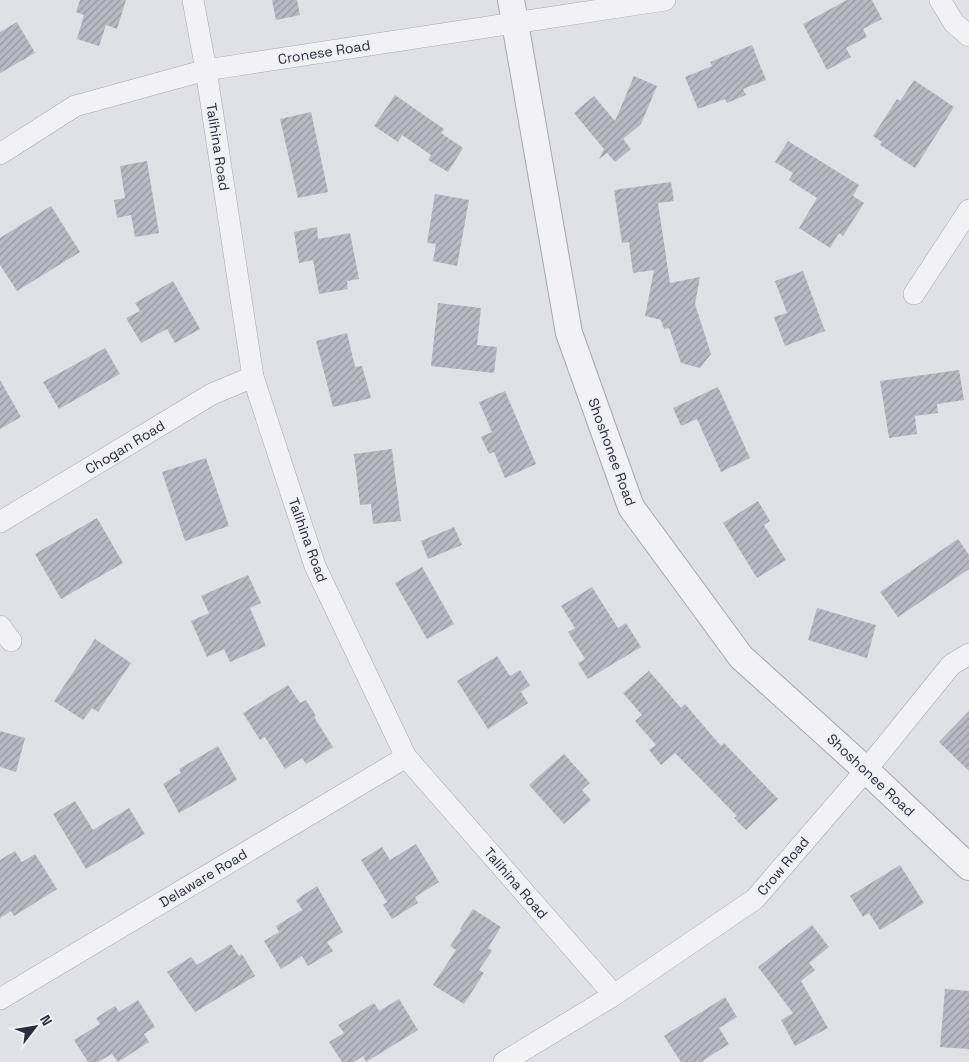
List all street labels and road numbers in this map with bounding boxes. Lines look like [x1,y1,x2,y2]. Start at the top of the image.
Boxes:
street label: Cronese Road [277,36,371,68]
street label: Talihina Road [202,102,234,192]
street label: Shoshonee Road [584,396,640,508]
street label: Chogan Road [82,416,168,478]
street label: Talihina Road [284,495,332,585]
street label: Shoshonee Road [823,730,919,820]
street label: Crow Road [753,833,813,899]
street label: Talihina Road [480,844,552,922]
street label: Delaware Road [156,845,250,911]

